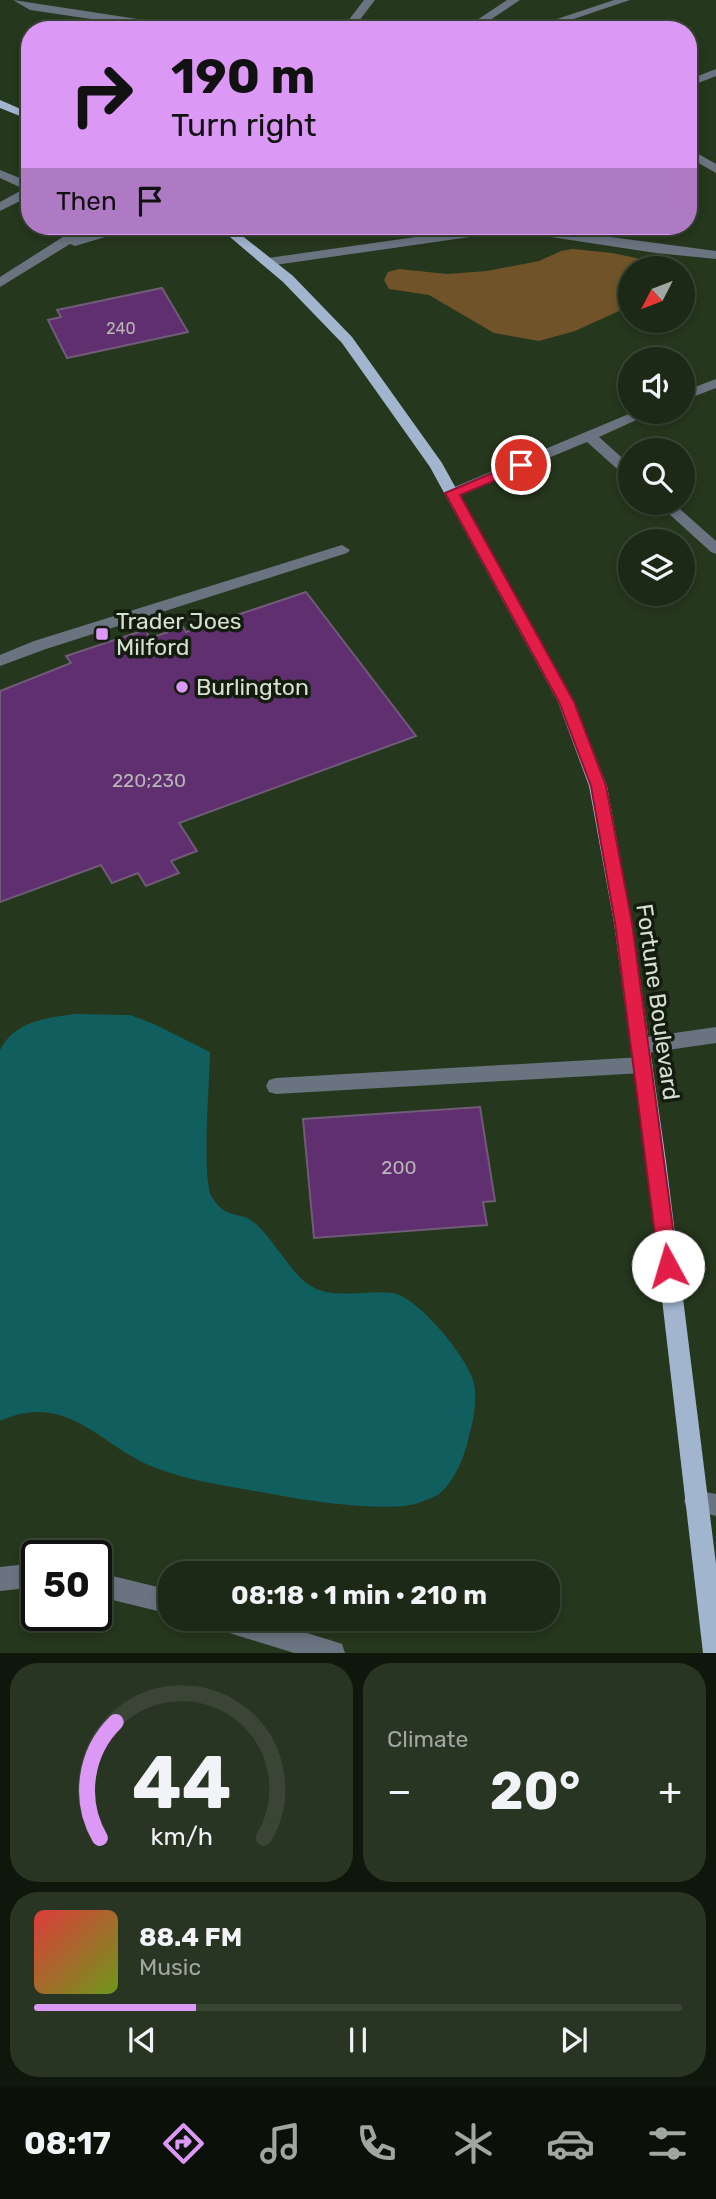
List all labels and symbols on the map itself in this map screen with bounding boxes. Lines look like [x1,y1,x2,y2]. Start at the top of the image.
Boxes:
north arrow [618,256,695,332]
house number: 240 [106,319,136,338]
pin [491,435,551,495]
place label: Trader Joes Milford [116,607,242,661]
marker: Trader Joes Milford [94,626,110,642]
place label: Burlington [196,673,309,701]
marker: Burlington [174,679,190,695]
house number: 220;230 [112,769,186,792]
street label: Fortune Boulevard [630,902,686,1102]
house number: 200 [381,1156,417,1179]
position arrow [631,1229,705,1303]
speed limit sign: 50 [21,1540,112,1631]

